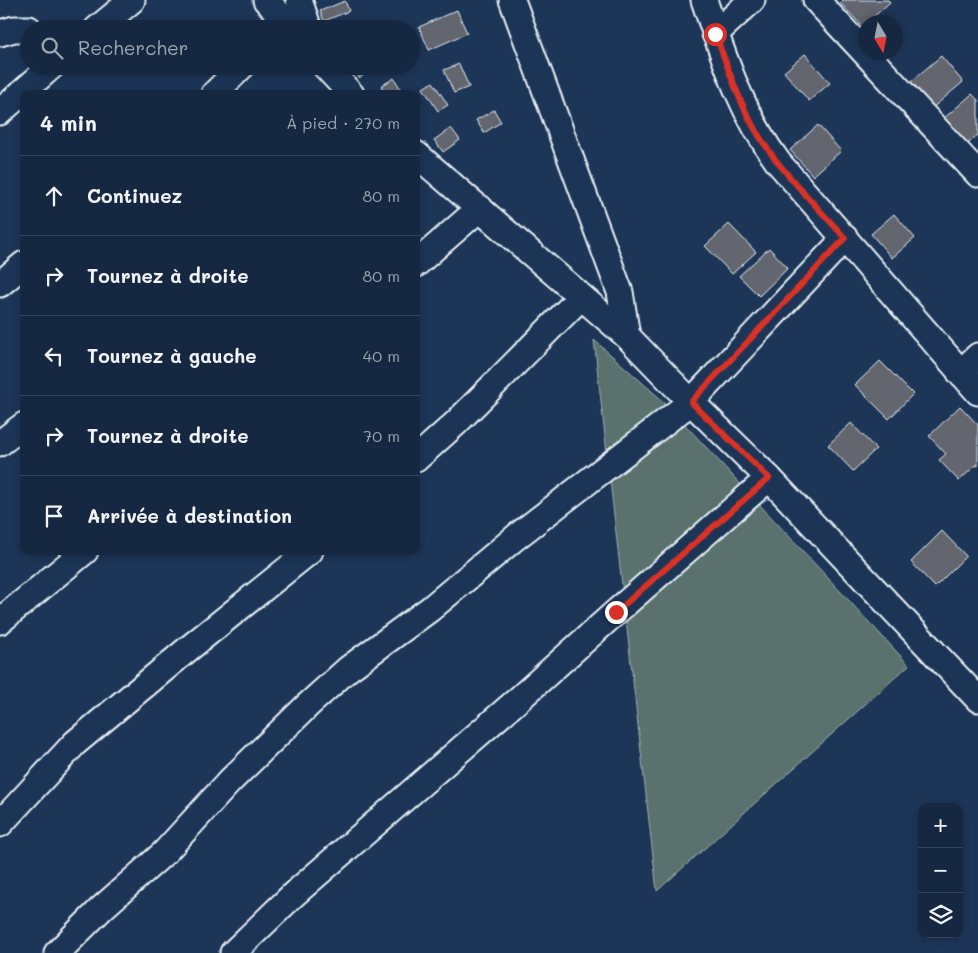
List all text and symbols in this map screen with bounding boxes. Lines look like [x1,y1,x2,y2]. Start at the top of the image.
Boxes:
north arrow [858,15,903,60]
search box [20,20,420,75]
route start [704,23,727,46]
icon: search [38,34,66,62]
text: Rechercher [78,35,188,60]
text: 4 min [40,109,97,136]
text: À pied · 270 m [286,112,400,133]
icon: ahead [40,182,68,210]
text: Continuez [87,183,182,208]
text: 80 m [363,185,400,206]
icon: right [40,262,68,290]
text: Tournez à droite [87,263,249,288]
text: 80 m [363,265,400,286]
icon: left [40,342,68,370]
text: Tournez à gauche [87,343,256,368]
text: 40 m [363,345,400,366]
icon: right [40,422,68,450]
text: Tournez à droite [87,423,249,448]
text: 70 m [363,425,400,446]
icon: arrive [40,502,68,530]
text: Arrivée à destination [87,503,292,528]
route end [605,601,628,624]
map controls [918,803,963,938]
button: + [918,803,963,848]
button: − [918,848,963,893]
button: layers [918,893,963,938]

